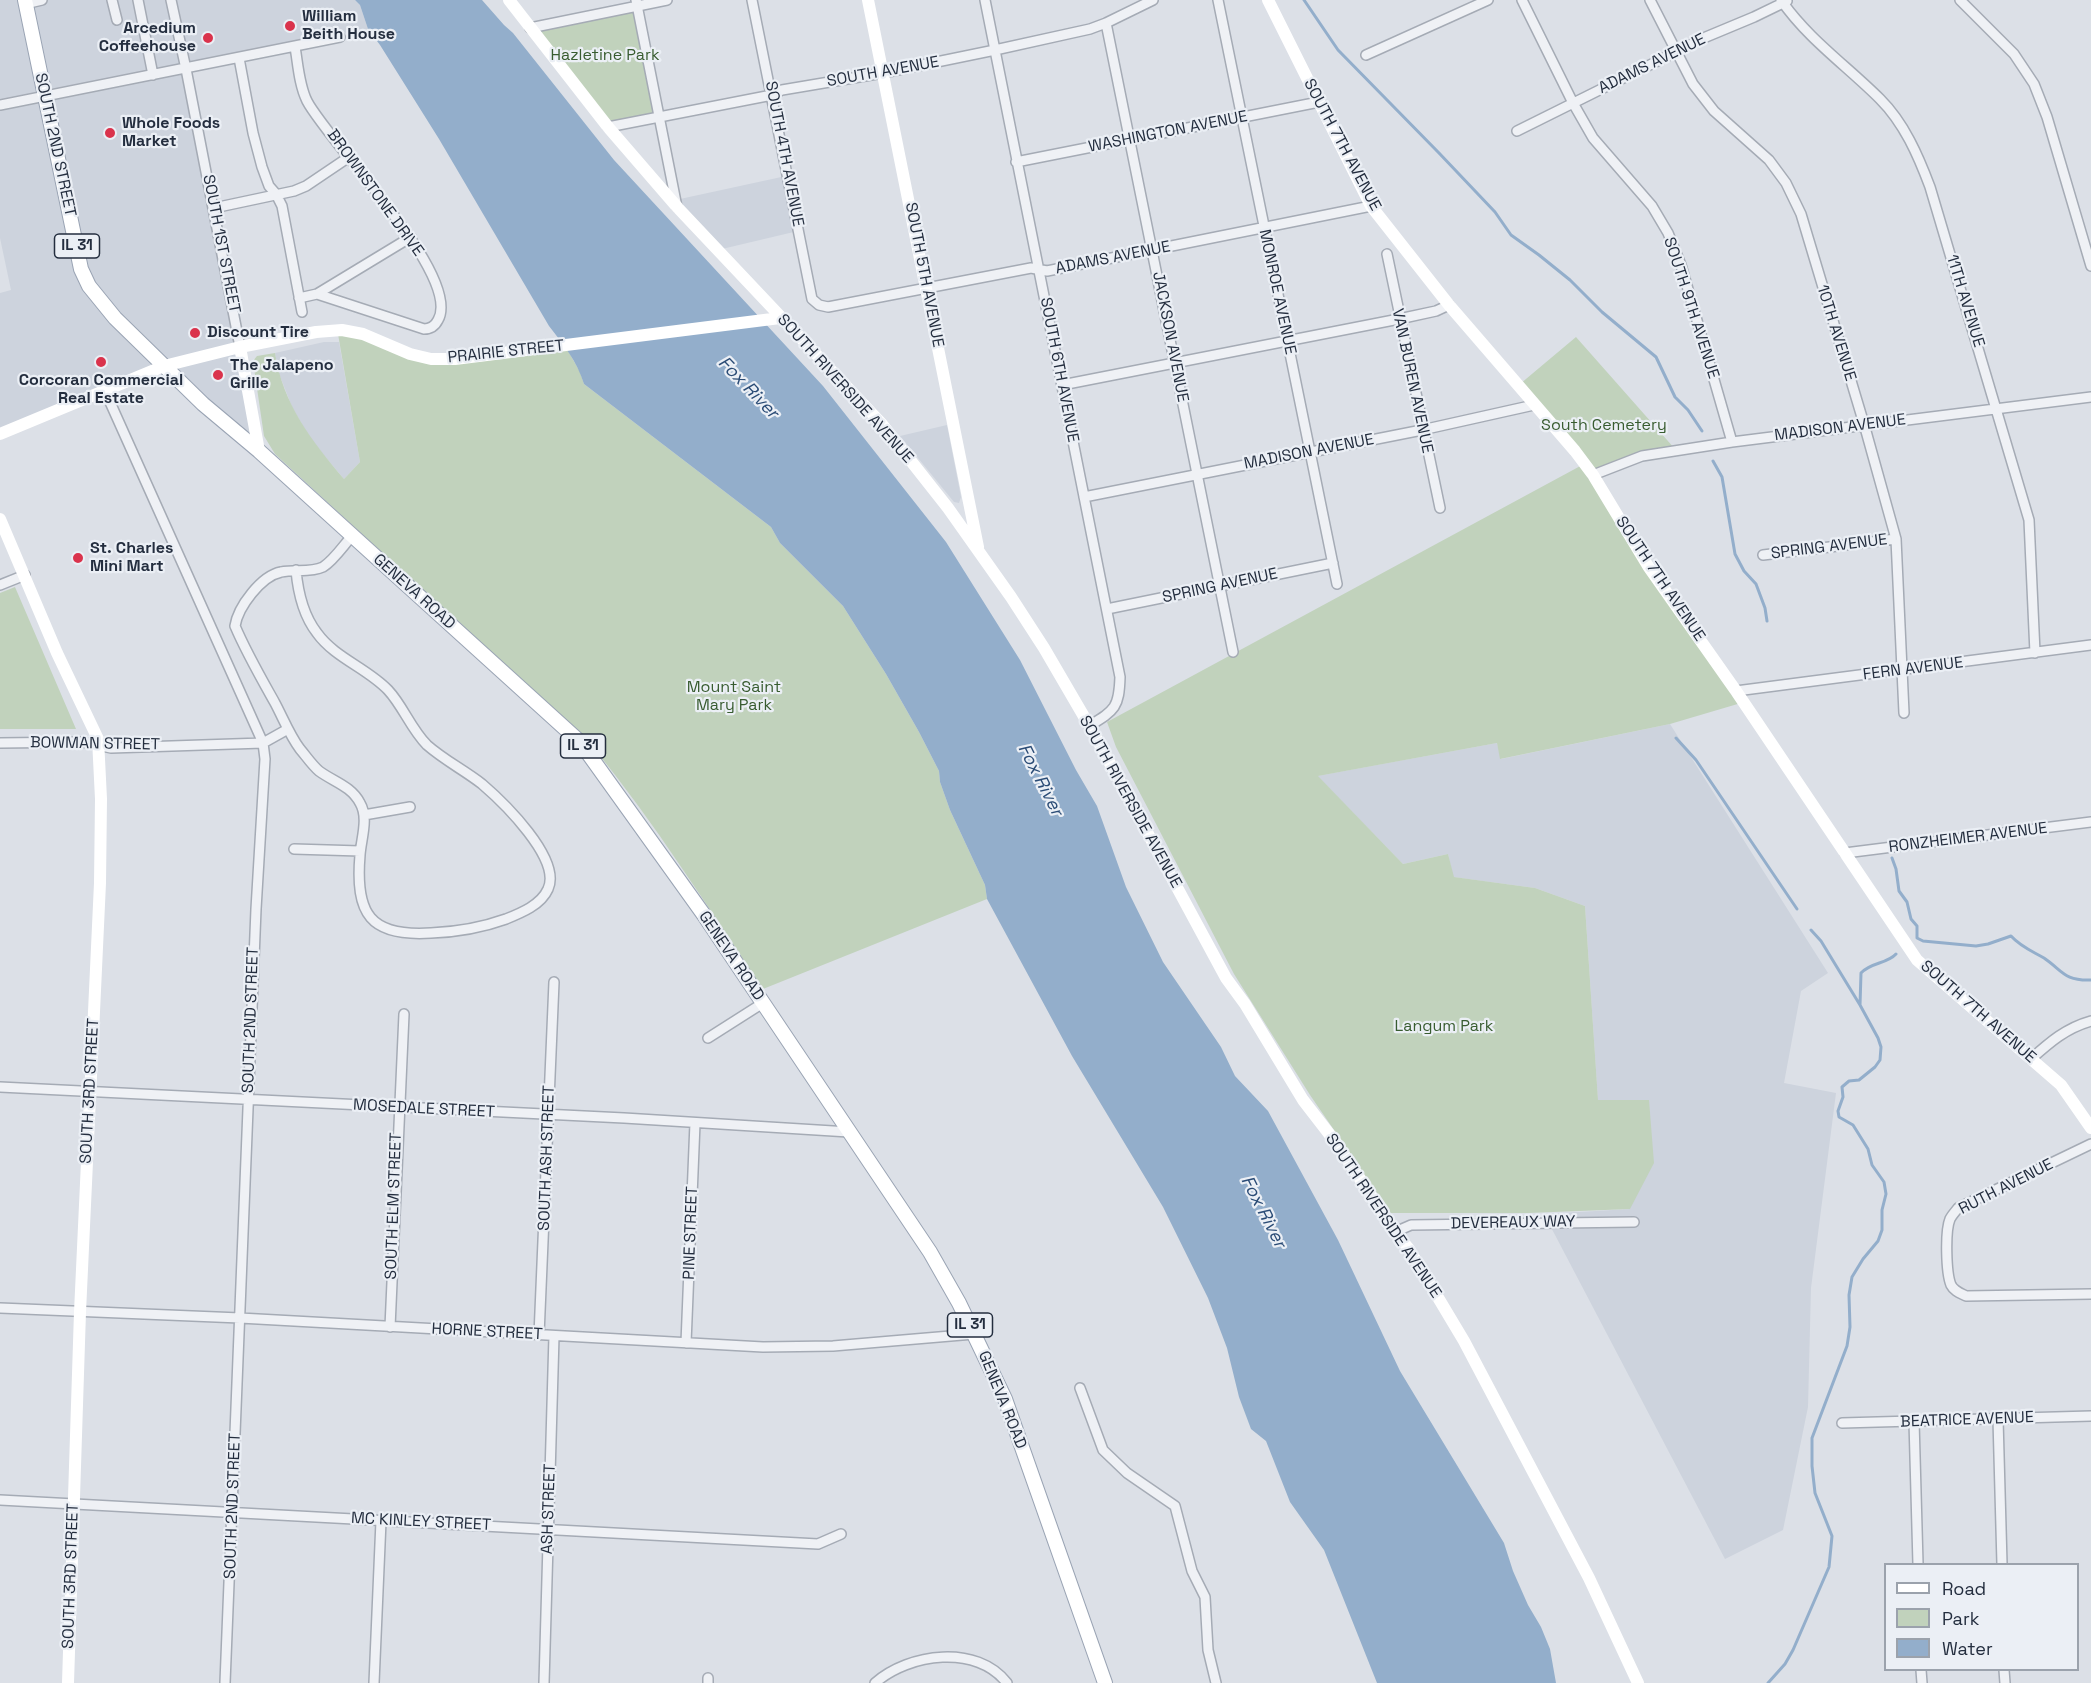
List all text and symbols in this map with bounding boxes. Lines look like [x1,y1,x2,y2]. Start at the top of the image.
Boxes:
place label: William Beith House [302,7,395,45]
place label: Arcedium Coffeehouse [99,19,196,57]
marker: William Beith House [283,19,297,33]
street label: ADAMS AVENUE [1595,30,1709,98]
marker: Arcedium Coffeehouse [201,31,215,45]
park label: Hazletine Park [550,46,660,66]
street label: SOUTH AVENUE [825,53,941,91]
street label: SOUTH 2ND STREET [30,71,80,219]
street label: SOUTH 7TH AVENUE [1299,76,1385,214]
street label: SOUTH 4TH AVENUE [760,80,808,228]
street label: WASHINGTON AVENUE [1087,107,1249,157]
place label: Whole Foods Market [122,114,220,152]
marker: Whole Foods Market [103,126,117,140]
street label: BROWNSTONE DRIVE [323,126,427,260]
street label: SOUTH 1ST STREET [198,173,244,315]
street label: SOUTH 5TH AVENUE [901,201,947,349]
street label: MONROE AVENUE [1254,228,1300,356]
road number: IL 31 [54,234,100,258]
street label: SOUTH 9TH AVENUE [1659,235,1723,381]
street label: ADAMS AVENUE [1054,237,1172,279]
street label: 11TH AVENUE [1942,252,1988,350]
street label: JACKSON AVENUE [1148,270,1192,404]
street label: 10TH AVENUE [1812,283,1860,383]
street label: SOUTH 6TH AVENUE [1036,296,1082,444]
street label: VAN BUREN AVENUE [1387,307,1437,455]
street label: SOUTH RIVERSIDE AVENUE [773,310,917,468]
place label: Discount Tire [207,323,309,343]
marker: Discount Tire [188,326,202,340]
street label: PRAIRIE STREET [447,336,565,368]
water label: Fox River [713,352,783,424]
marker: Corcoran Commercial Real Estate [94,355,108,369]
place label: The Jalapeno Grille [230,356,334,394]
marker: The Jalapeno Grille [211,368,225,382]
place label: Corcoran Commercial Real Estate [19,371,183,409]
street label: MADISON AVENUE [1773,410,1907,446]
park label: South Cemetery [1541,416,1667,436]
street label: MADISON AVENUE [1242,430,1376,474]
street label: SOUTH 7TH AVENUE [1611,513,1709,645]
street label: SPRING AVENUE [1770,530,1888,564]
place label: St. Charles Mini Mart [90,539,173,577]
street label: GENEVA ROAD [369,550,459,634]
marker: St. Charles Mini Mart [71,551,85,565]
street label: SPRING AVENUE [1161,564,1279,608]
street label: FERN AVENUE [1862,653,1964,685]
park label: Mount Saint Mary Park [687,678,781,716]
street label: SOUTH RIVERSIDE AVENUE [1075,712,1185,892]
street label: BOWMAN STREET [30,733,160,755]
road number: IL 31 [560,734,606,758]
water label: Fox River [1013,740,1067,820]
street label: RONZHEIMER AVENUE [1888,819,2048,857]
street label: GENEVA ROAD [694,908,768,1004]
street label: SOUTH 2ND STREET [239,946,263,1094]
street label: SOUTH 7TH AVENUE [1916,957,2040,1067]
park label: Langum Park [1395,1017,1493,1037]
street label: SOUTH 3RD STREET [77,1018,103,1164]
street label: SOUTH ASH STREET [535,1085,559,1231]
street label: MOSEDALE STREET [353,1096,495,1122]
street label: SOUTH RIVERSIDE AVENUE [1321,1130,1445,1302]
street label: SOUTH ELM STREET [382,1132,406,1280]
street label: RUTH AVENUE [1956,1155,2056,1219]
water label: Fox River [1236,1172,1290,1252]
street label: PINE STREET [680,1186,702,1280]
street label: DEVEREAUX WAY [1451,1212,1575,1234]
road number: IL 31 [948,1313,992,1337]
street label: HORNE STREET [431,1320,543,1344]
street label: GENEVA ROAD [974,1348,1030,1452]
street label: BEATRICE AVENUE [1900,1408,2034,1432]
street label: SOUTH 2ND STREET [221,1432,245,1580]
street label: ASH STREET [538,1463,560,1555]
street label: SOUTH 3RD STREET [59,1503,83,1649]
street label: MC KINLEY STREET [350,1509,492,1535]
legend [1884,1563,2079,1671]
text: Road [1942,1577,1986,1600]
text: Park [1942,1607,1979,1630]
text: Water [1942,1637,1993,1660]

